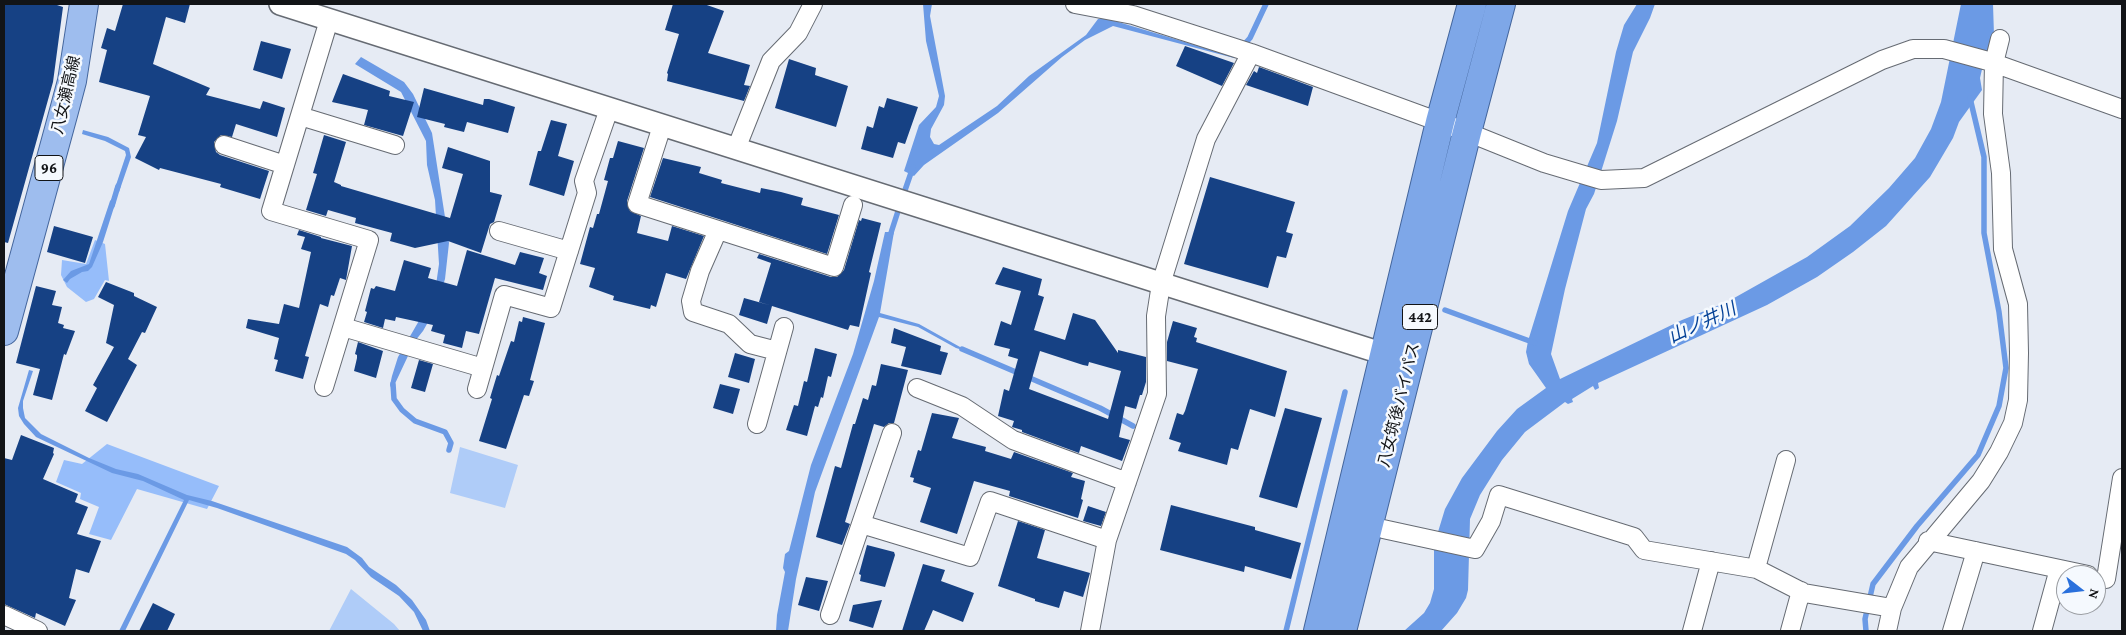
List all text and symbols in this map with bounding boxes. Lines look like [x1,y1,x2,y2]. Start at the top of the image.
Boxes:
street label: 八女瀬高線 [48,54,84,136]
road number: 96 [35,156,63,180]
water label: 山ノ井川 [1665,298,1739,348]
road number: 442 [1402,304,1438,330]
street label: 八女筑後バイパス [1374,341,1424,469]
north arrow [2056,565,2106,615]
text: N [2085,587,2103,601]

